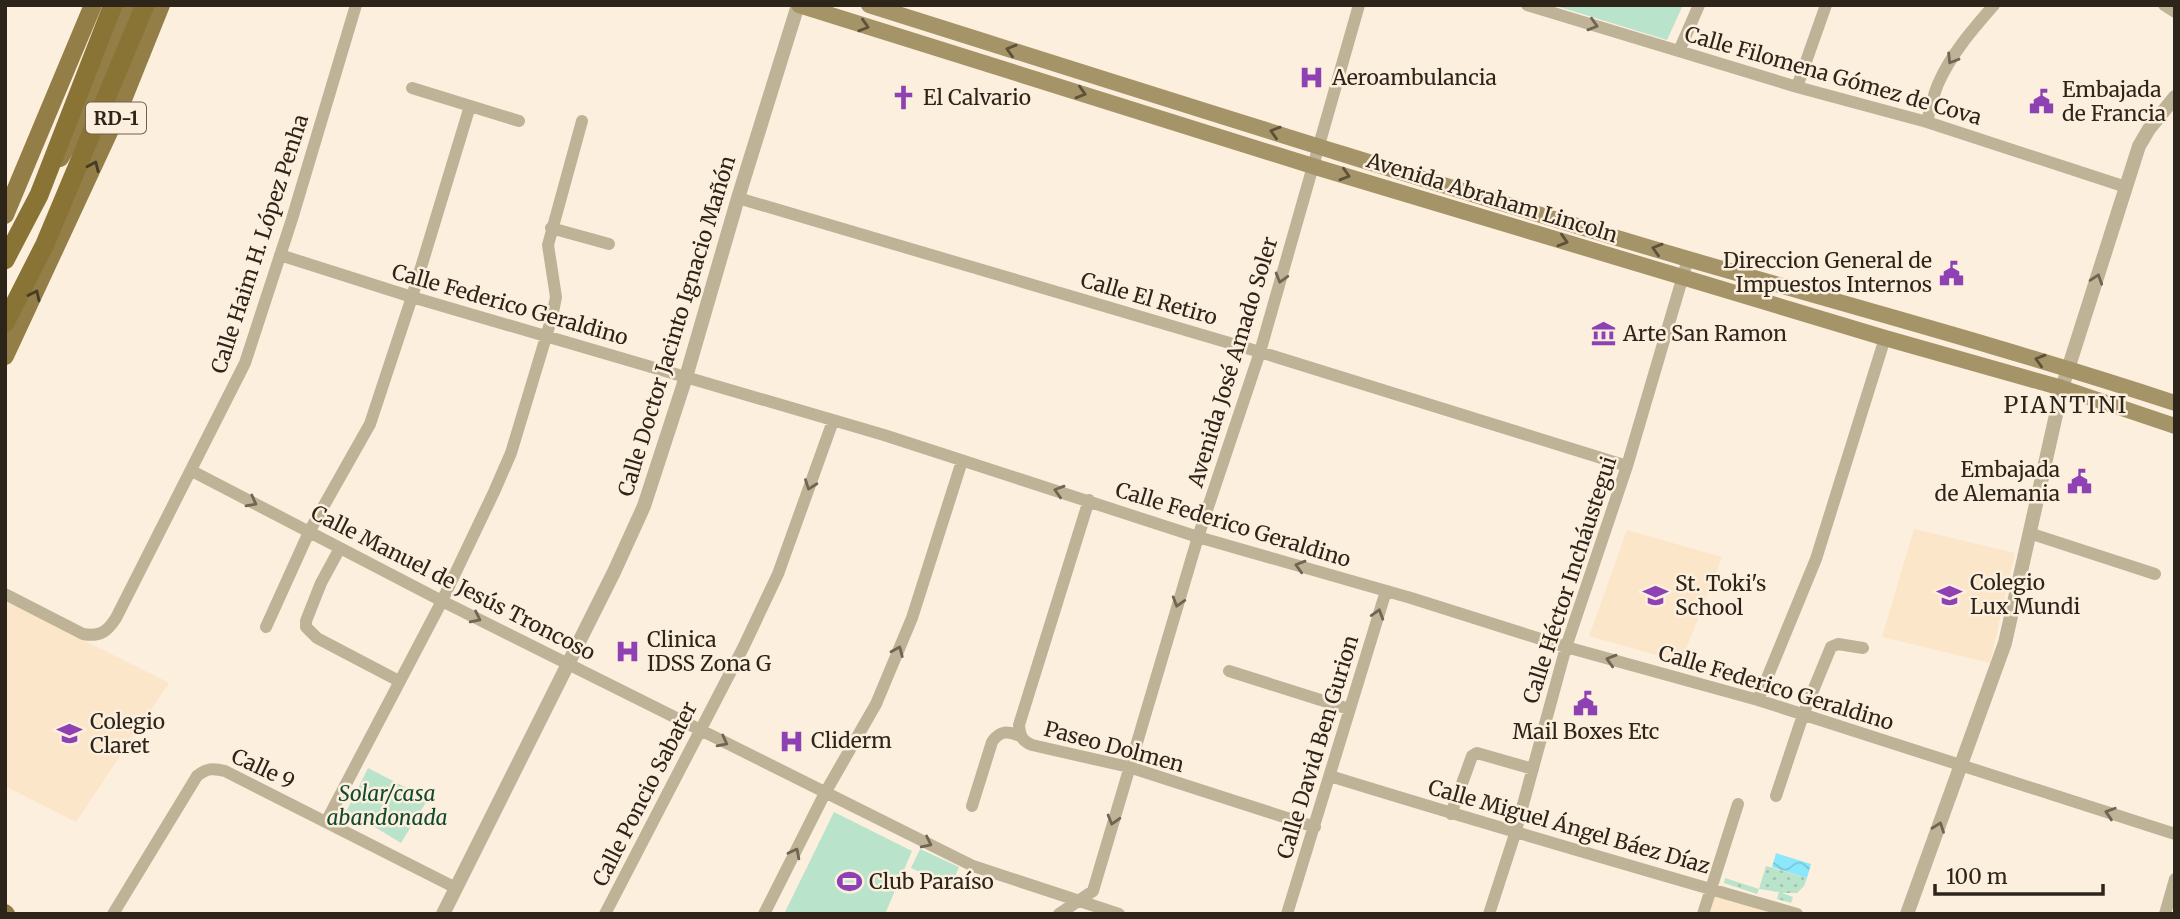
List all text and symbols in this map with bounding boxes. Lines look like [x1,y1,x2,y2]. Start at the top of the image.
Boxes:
one-way arrow [858,17,870,32]
one-way arrow [1586,17,1598,31]
street label: Calle Filomena Gómez de Cova [1681,20,1985,131]
one-way arrow [1005,43,1017,58]
one-way arrow [1948,51,1961,64]
hospital icon: Aeroambulancia [1298,64,1326,92]
place label: Aeroambulancia [1331,64,1497,91]
place label: Embajada de Francia [2062,76,2166,127]
church icon: El Calvario [889,84,917,112]
place label: El Calvario [923,84,1031,111]
one-way arrow [1075,85,1087,100]
public building icon: Embajada de Francia [2028,88,2056,116]
road number: RD-1 [86,102,146,134]
street label: Calle Haim H. López Penha [205,111,314,377]
one-way arrow [1269,126,1281,141]
street label: Avenida Abraham Lincoln [1362,146,1621,249]
street label: Calle Doctor Jacinto Ignacio Mañón [612,152,741,499]
one-way arrow [86,161,100,174]
one-way arrow [1339,167,1351,182]
street label: Avenida José Amado Soler [1181,233,1283,491]
one-way arrow [1556,233,1569,247]
one-way arrow [1651,242,1663,257]
place label: Direccion General de Impuestos Internos [1723,247,1932,298]
street label: Calle Federico Geraldino [389,258,631,351]
public building icon: Direccion General de Impuestos Internos [1938,259,1966,287]
street label: Calle El Retiro [1078,266,1221,331]
one-way arrow [1275,272,1289,284]
one-way arrow [2089,274,2103,286]
one-way arrow [27,290,41,302]
museum icon: Arte San Ramon [1589,320,1617,348]
place label: Arte San Ramon [1622,320,1787,347]
one-way arrow [2034,354,2046,369]
district label: PIANTINI [2004,390,2128,419]
street label: Calle Héctor Incháustegui [1517,453,1622,707]
place label: Embajada de Alemania [1935,456,2060,507]
public building icon: Embajada de Alemania [2066,468,2094,496]
street label: Calle Federico Geraldino [1112,476,1354,573]
one-way arrow [804,478,818,490]
one-way arrow [1053,485,1066,499]
one-way arrow [245,494,257,508]
street label: Calle Manuel de Jesús Troncoso [306,499,600,666]
one-way arrow [1294,560,1306,574]
place label: Colegio Lux Mundi [1970,569,2080,620]
place label: St. Toki's School [1675,570,1766,621]
school or university icon: Colegio Lux Mundi [1936,581,1964,609]
school or university icon: St. Toki's School [1641,582,1669,610]
one-way arrow [1172,596,1187,608]
one-way arrow [1370,608,1385,620]
one-way arrow [469,610,481,624]
place label: Clinica IDSS Zona G [647,626,771,677]
street label: Calle David Ben Gurion [1271,632,1364,862]
hospital icon: Clinica IDSS Zona G [613,638,641,666]
street label: Calle Federico Geraldino [1655,639,1897,736]
one-way arrow [890,645,904,657]
one-way arrow [1606,653,1618,668]
public building icon: Mail Boxes Etc [1572,689,1600,717]
street label: Calle Poncio Sabater [586,697,703,891]
place label: Colegio Claret [90,708,165,759]
street label: Paseo Dolmen [1041,715,1187,778]
place label: Mail Boxes Etc [1513,718,1659,745]
school or university icon: Colegio Claret [56,720,84,748]
hospital icon: Cliderm [777,727,805,755]
place label: Cliderm [811,727,892,754]
one-way arrow [716,734,728,748]
street label: Calle 9 [227,742,299,795]
street label: Calle Miguel Ángel Báez Díaz [1425,772,1713,880]
park label: Solar/casa abandonada [326,780,448,831]
one-way arrow [2104,806,2116,821]
one-way arrow [1107,814,1122,826]
one-way arrow [1931,821,1945,833]
one-way arrow [920,835,932,849]
one-way arrow [786,848,800,860]
scale bar [1935,852,2103,896]
text: 100 m [1946,863,2008,890]
sports icon: Club Paraíso [835,868,863,896]
place label: Club Paraíso [869,868,994,895]

